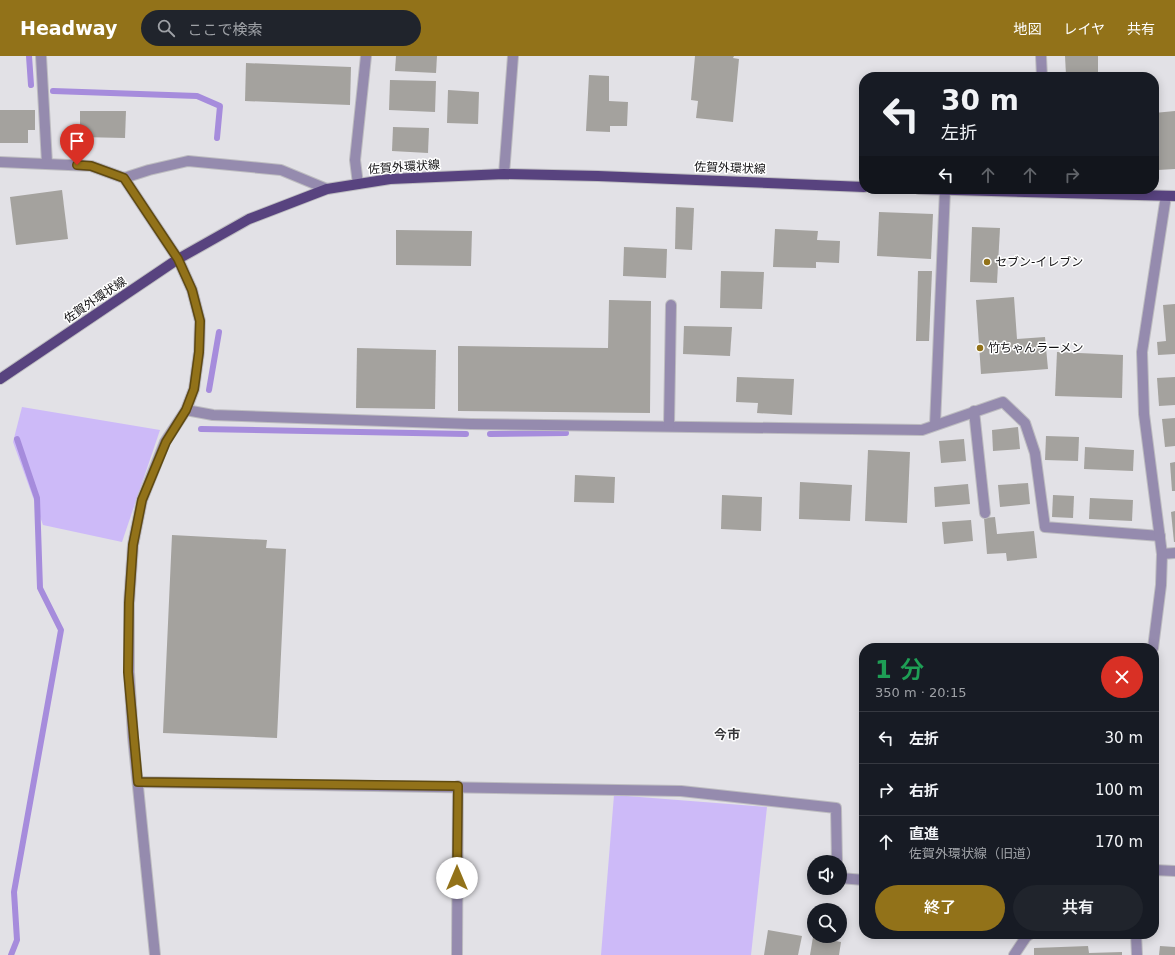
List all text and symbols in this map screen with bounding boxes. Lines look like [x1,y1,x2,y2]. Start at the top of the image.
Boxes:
search box [141,10,421,46]
text: Headway [20,17,117,39]
icon: search [155,17,177,39]
text: ここで検索 [187,21,262,39]
text: 地図 [1013,21,1041,37]
text: レイヤ [1063,21,1105,37]
text: 共有 [1127,21,1155,37]
text: 30 m [941,84,1019,117]
icon: left [875,88,927,140]
text: 左折 [941,122,977,143]
pin [60,124,94,165]
icon: arrive [66,130,88,152]
street label: 佐賀外環状線 [368,158,440,176]
street label: 佐賀外環状線 [694,160,766,176]
icon: left [935,164,957,186]
icon: ahead [977,164,999,186]
icon: ahead [1019,164,1041,186]
icon: right [1061,164,1083,186]
place label: セブン-イレブン [995,255,1083,269]
marker: セブン-イレブン [982,257,992,267]
street label: 佐賀外環状線 [61,274,129,326]
place label: 竹ちゃんラーメン [988,341,1084,355]
marker: 竹ちゃんラーメン [975,343,985,353]
text: 1 分 [875,656,924,684]
button: close [1101,656,1143,698]
text: 350 m · 20:15 [875,685,966,700]
district label: 今市 [714,727,740,742]
icon: left [875,727,897,749]
text: 30 m [1105,729,1143,747]
text: 左折 [909,730,939,748]
icon: right [875,779,897,801]
text: 100 m [1095,781,1143,799]
text: 右折 [909,782,939,800]
text: 直進 [909,825,939,843]
icon: ahead [875,831,897,853]
text: 170 m [1095,833,1143,851]
text: 佐賀外環状線（旧道） [909,846,1039,861]
map controls [807,855,847,943]
button: sound [807,855,847,895]
position arrow [436,857,478,899]
button: 終了 [875,885,1005,931]
button: 共有 [1013,885,1143,931]
button: search [807,903,847,943]

